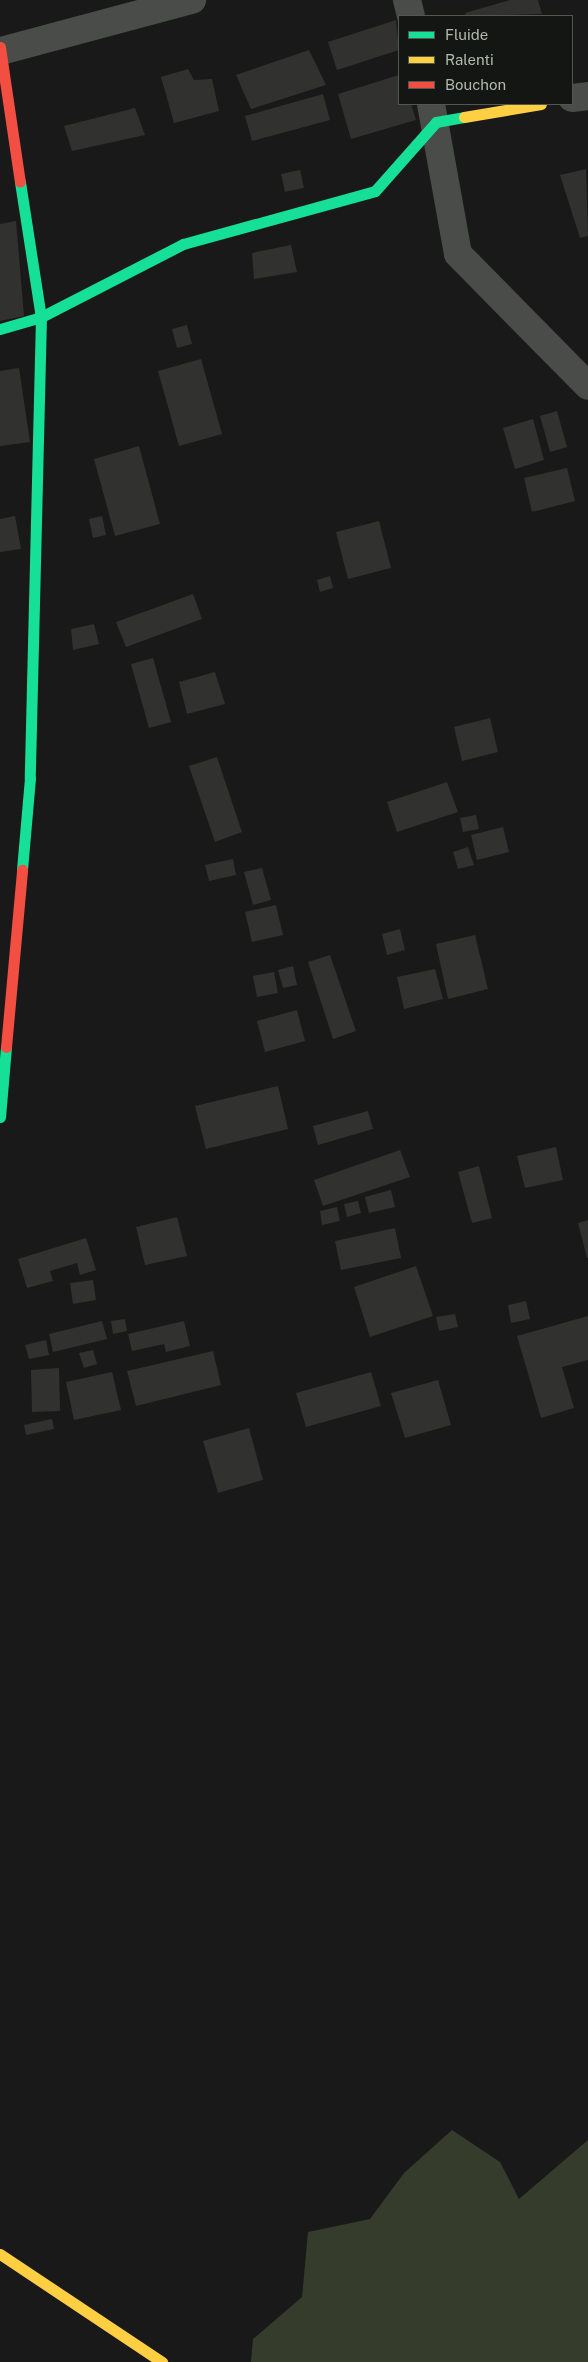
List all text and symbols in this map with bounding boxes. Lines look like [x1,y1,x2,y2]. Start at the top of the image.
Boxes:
legend [398,15,573,105]
text: Fluide [445,26,488,43]
text: Ralenti [445,51,494,68]
text: Bouchon [445,76,506,93]

